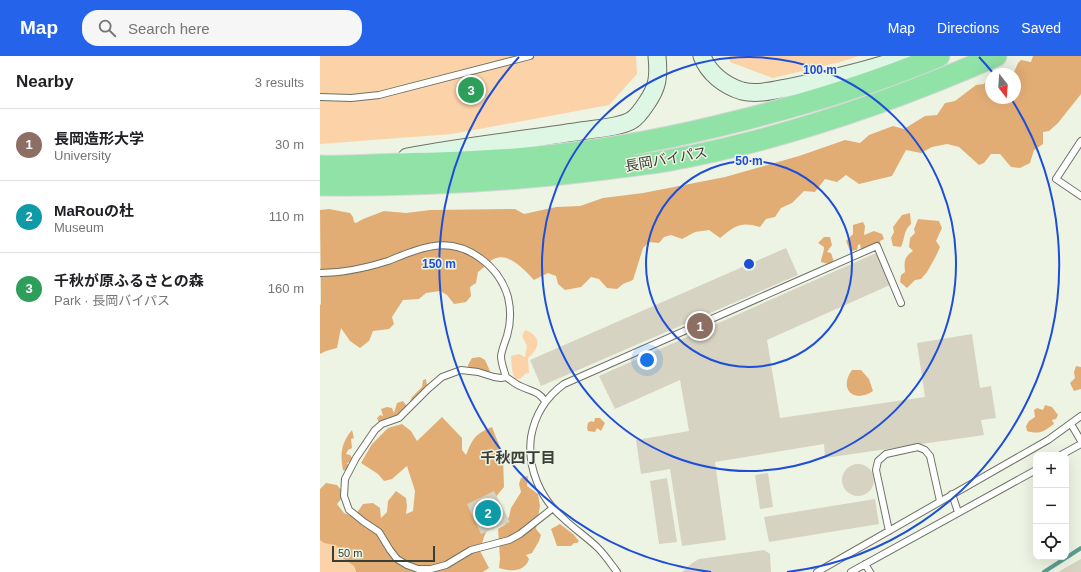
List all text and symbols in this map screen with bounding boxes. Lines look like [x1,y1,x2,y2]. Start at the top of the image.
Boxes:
search box [82,10,362,46]
text: Map [20,17,58,38]
icon: search [96,17,118,39]
text: Search here [128,20,210,37]
text: Map [888,20,915,36]
text: Directions [937,20,999,36]
text: Saved [1021,20,1061,36]
text: 100 m [803,63,837,77]
north arrow [985,68,1021,104]
text: Nearby [16,72,74,91]
text: 3 results [255,75,304,90]
pin: 3 [458,75,484,105]
text: 長岡造形大学 [54,130,144,147]
text: 1 [25,137,33,152]
text: 30 m [275,137,304,152]
street label: 長岡バイパス [623,144,709,174]
text: University [54,148,111,163]
text: 50 m [735,154,763,168]
text: MaRouの杜 [54,202,134,219]
text: 2 [25,209,33,224]
text: 110 m [269,209,304,224]
text: Museum [54,220,104,235]
text: 150 m [422,257,456,271]
centre of rings [742,257,756,271]
text: 千秋が原ふるさとの森 [54,272,204,289]
text: 3 [25,281,33,296]
text: 160 m [268,281,304,296]
text: Park · 長岡バイパス [54,293,170,308]
pin: 1 [687,311,713,341]
your location [637,350,657,370]
district label: 千秋四丁目 [480,449,556,466]
map controls [1033,452,1069,560]
button: + [1033,452,1069,488]
button: − [1033,488,1069,524]
pin: 2 [475,498,501,528]
button: locate [1033,524,1069,560]
scale bar [332,544,435,563]
text: 50 m [338,547,362,559]

